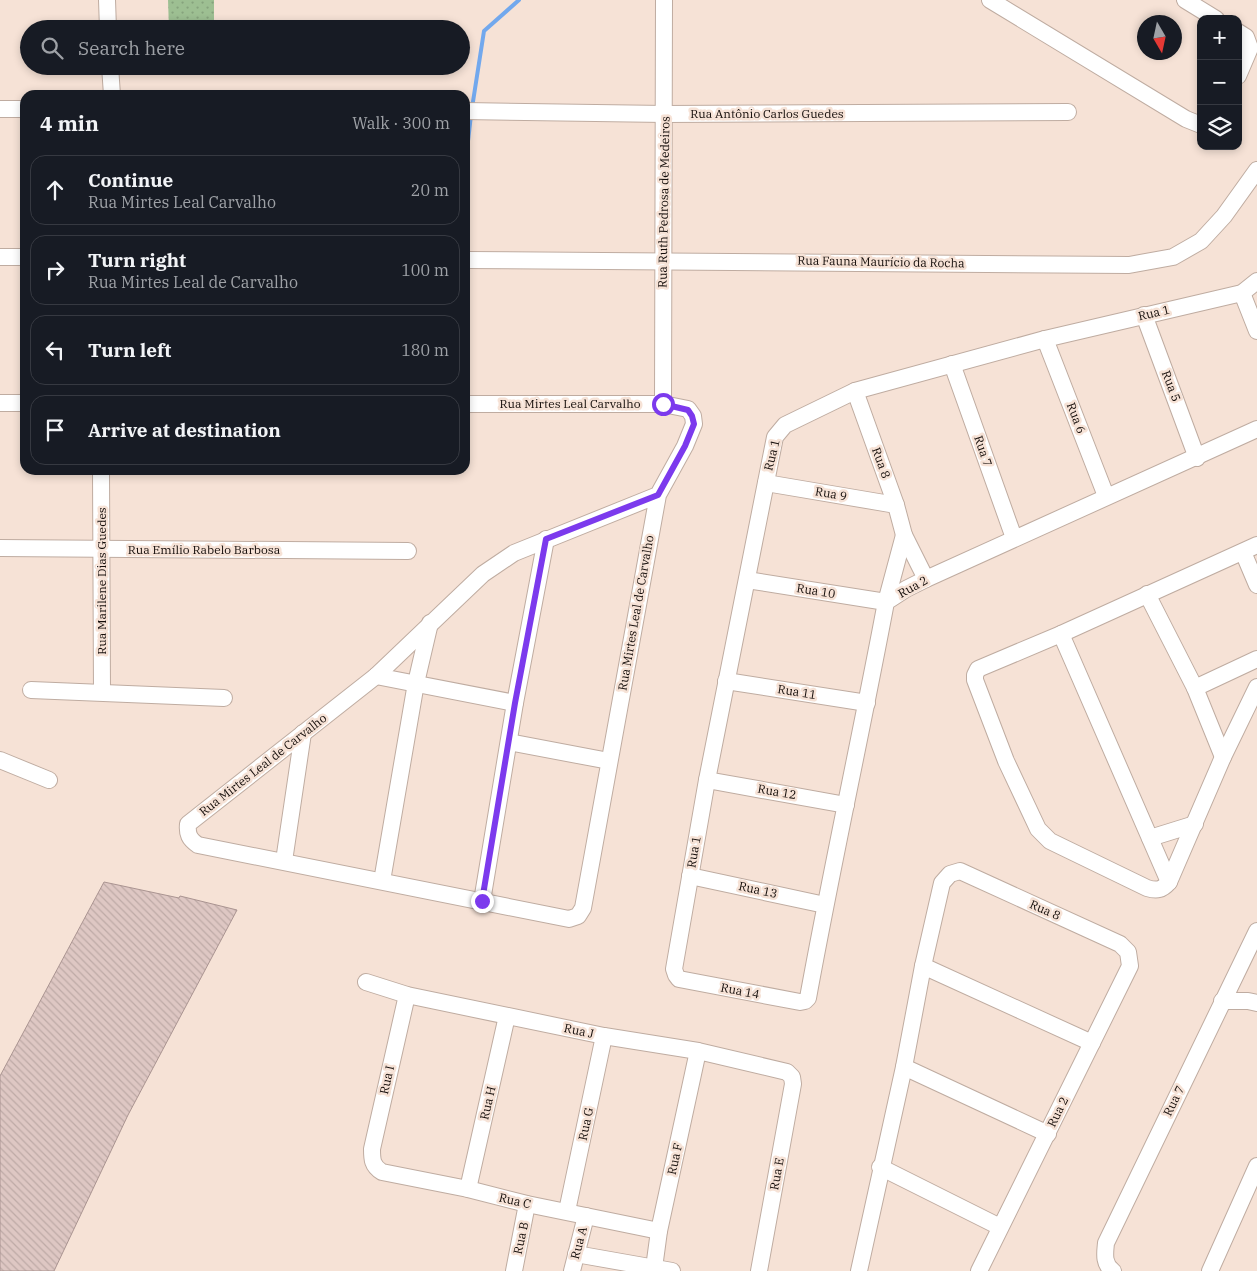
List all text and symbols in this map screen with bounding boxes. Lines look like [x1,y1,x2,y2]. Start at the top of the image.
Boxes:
north arrow [1137,15,1182,60]
map controls [1197,15,1242,150]
button: + [1197,15,1242,60]
search box [20,20,470,75]
icon: search [38,34,66,62]
text: Search here [78,36,185,60]
button: − [1197,60,1242,105]
button: layers [1197,105,1242,150]
street label: Rua Antônio Carlos Guedes [690,106,844,121]
text: 4 min [40,109,99,137]
text: Walk · 300 m [352,113,450,133]
street label: Rua Ruth Pedrosa de Medeiros [654,116,673,288]
text: Continue [88,168,173,192]
icon: ahead [41,176,69,204]
text: 20 m [411,180,449,200]
text: Rua Mirtes Leal Carvalho [88,192,276,212]
text: Turn right [88,248,186,272]
street label: Rua Fauna Maurício da Rocha [797,253,965,270]
icon: right [41,256,69,284]
text: 100 m [401,260,449,280]
text: Rua Mirtes Leal de Carvalho [88,272,298,292]
street label: Rua 1 [1137,302,1171,323]
icon: left [41,336,69,364]
text: Turn left [88,338,171,362]
text: 180 m [401,340,449,360]
street label: Rua 5 [1159,368,1184,403]
route start [652,393,675,416]
street label: Rua Mirtes Leal Carvalho [500,396,641,411]
street label: Rua 6 [1064,400,1089,435]
icon: arrive [41,416,69,444]
text: Arrive at destination [88,418,281,442]
street label: Rua 7 [971,433,996,468]
street label: Rua 1 [760,438,783,472]
street label: Rua 8 [869,445,894,480]
street label: Rua 9 [814,483,848,504]
street label: Rua Marilene Dias Guedes [94,507,109,655]
street label: Rua Mirtes Leal de Carvalho [614,534,657,692]
street label: Rua Emílio Rabelo Barbosa [128,542,281,557]
street label: Rua 2 [895,572,930,601]
street label: Rua 10 [796,580,837,601]
street label: Rua 11 [777,681,818,702]
street label: Rua Mirtes Leal de Carvalho [196,710,330,819]
street label: Rua 12 [756,781,798,802]
street label: Rua 1 [683,835,704,869]
street label: Rua 13 [737,878,779,901]
route end [471,890,494,913]
street label: Rua 8 [1028,896,1063,923]
street label: Rua 14 [719,979,761,1002]
street label: Rua J [563,1020,595,1041]
street label: Rua I [376,1064,397,1096]
street label: Rua 7 [1160,1083,1187,1118]
street label: Rua H [476,1085,499,1121]
street label: Rua 2 [1044,1094,1071,1129]
street label: Rua G [575,1106,596,1142]
street label: Rua F [664,1142,685,1176]
street label: Rua E [766,1157,787,1191]
street label: Rua C [498,1190,533,1212]
street label: Rua B [510,1220,531,1256]
street label: Rua A [567,1224,590,1261]

